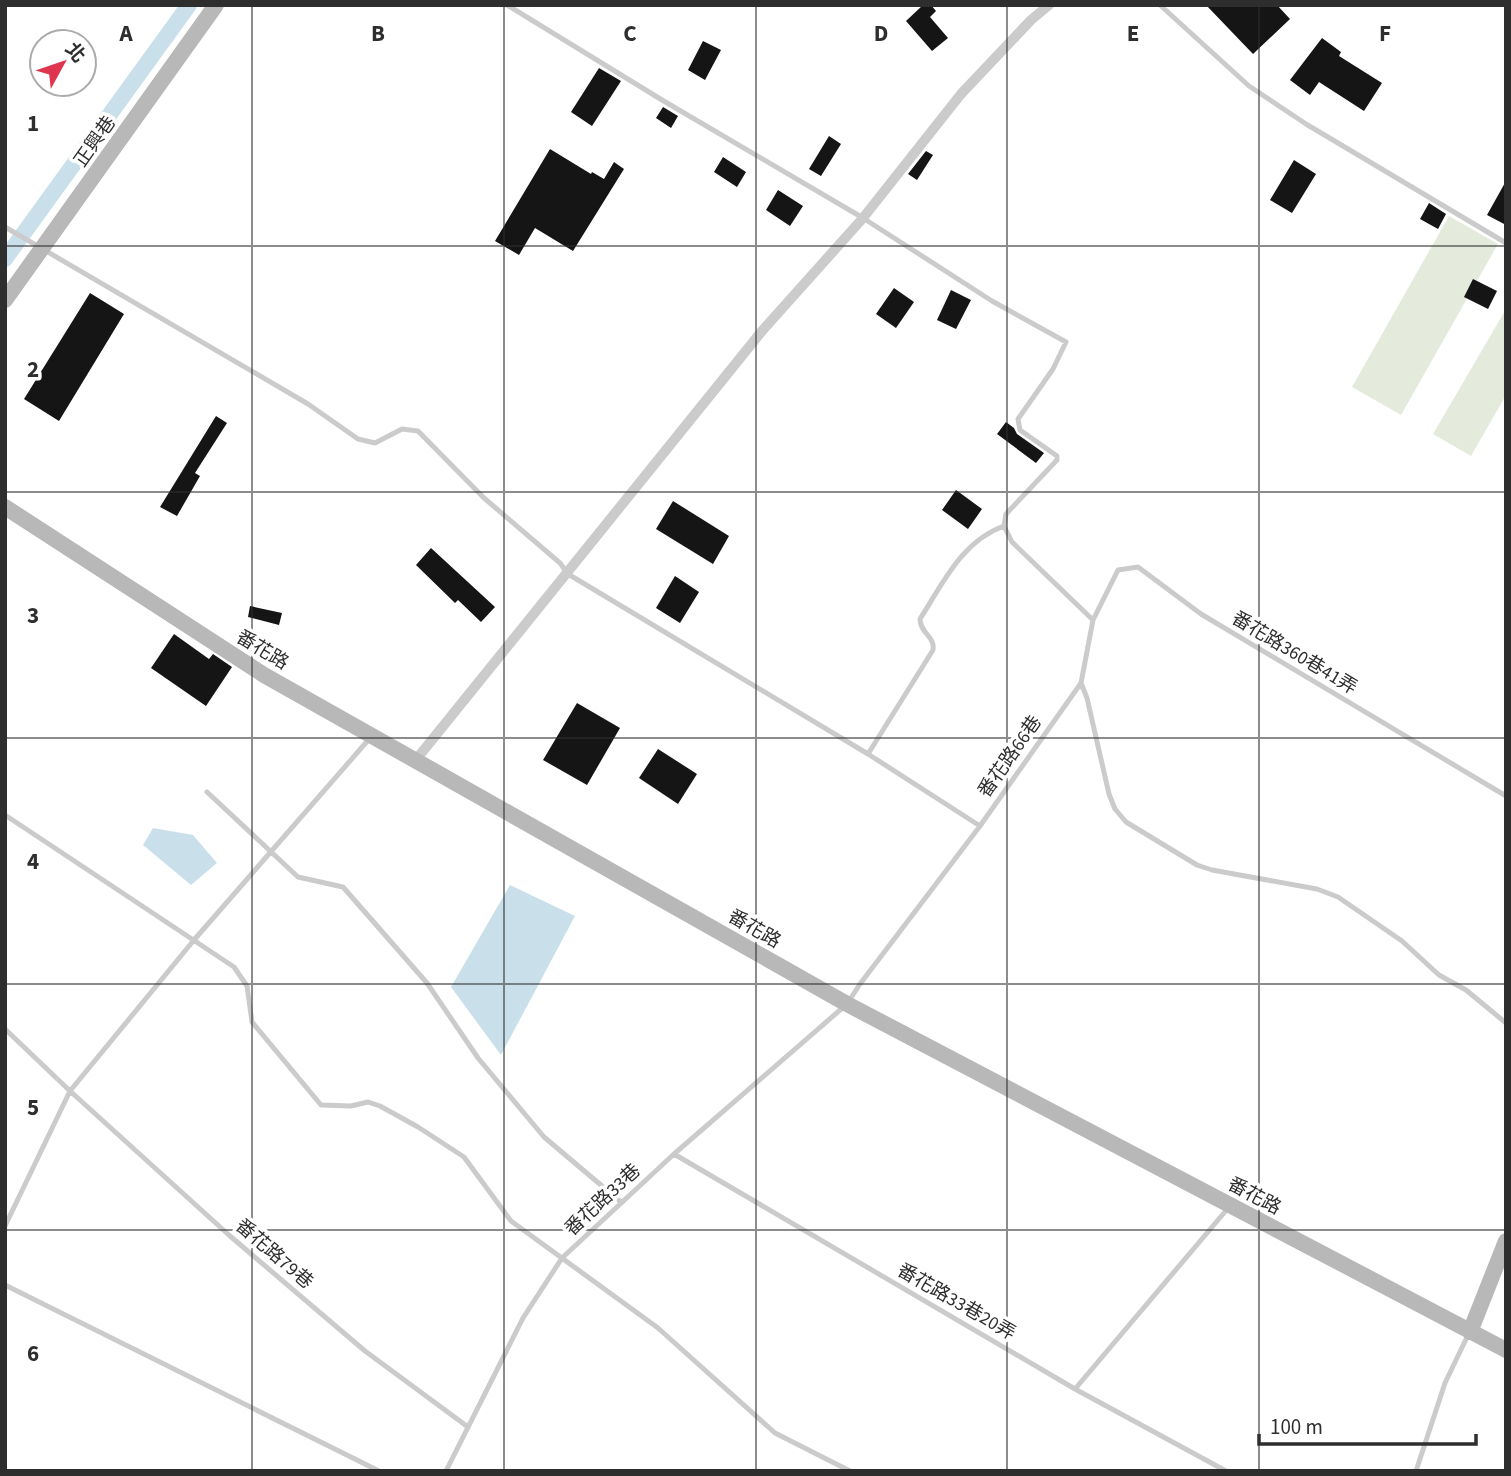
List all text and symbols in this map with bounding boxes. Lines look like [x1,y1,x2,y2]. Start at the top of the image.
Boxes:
text: A [118,17,133,50]
text: B [371,17,385,50]
text: C [623,17,637,50]
text: D [874,17,888,50]
text: E [1127,17,1139,50]
text: F [1379,17,1391,50]
north arrow [28,28,98,98]
text: 北 [58,37,91,69]
text: 1 [27,107,39,140]
street label: 正興巷 [68,111,123,173]
text: 2 [27,353,39,386]
text: 3 [27,599,39,632]
street label: 番花路360巷41弄 [1226,605,1362,701]
street label: 番花路 [231,624,294,677]
street label: 番花路66巷 [972,710,1049,803]
text: 4 [27,845,39,878]
street label: 番花路 [723,903,786,955]
text: 5 [27,1091,39,1124]
street label: 番花路33巷 [559,1158,647,1242]
street label: 番花路 [1223,1171,1286,1222]
street label: 番花路79巷 [229,1213,319,1295]
street label: 番花路33巷20弄 [892,1257,1020,1347]
text: 6 [27,1337,39,1370]
scale bar [1259,1402,1476,1446]
text: 100 m [1270,1412,1323,1442]

